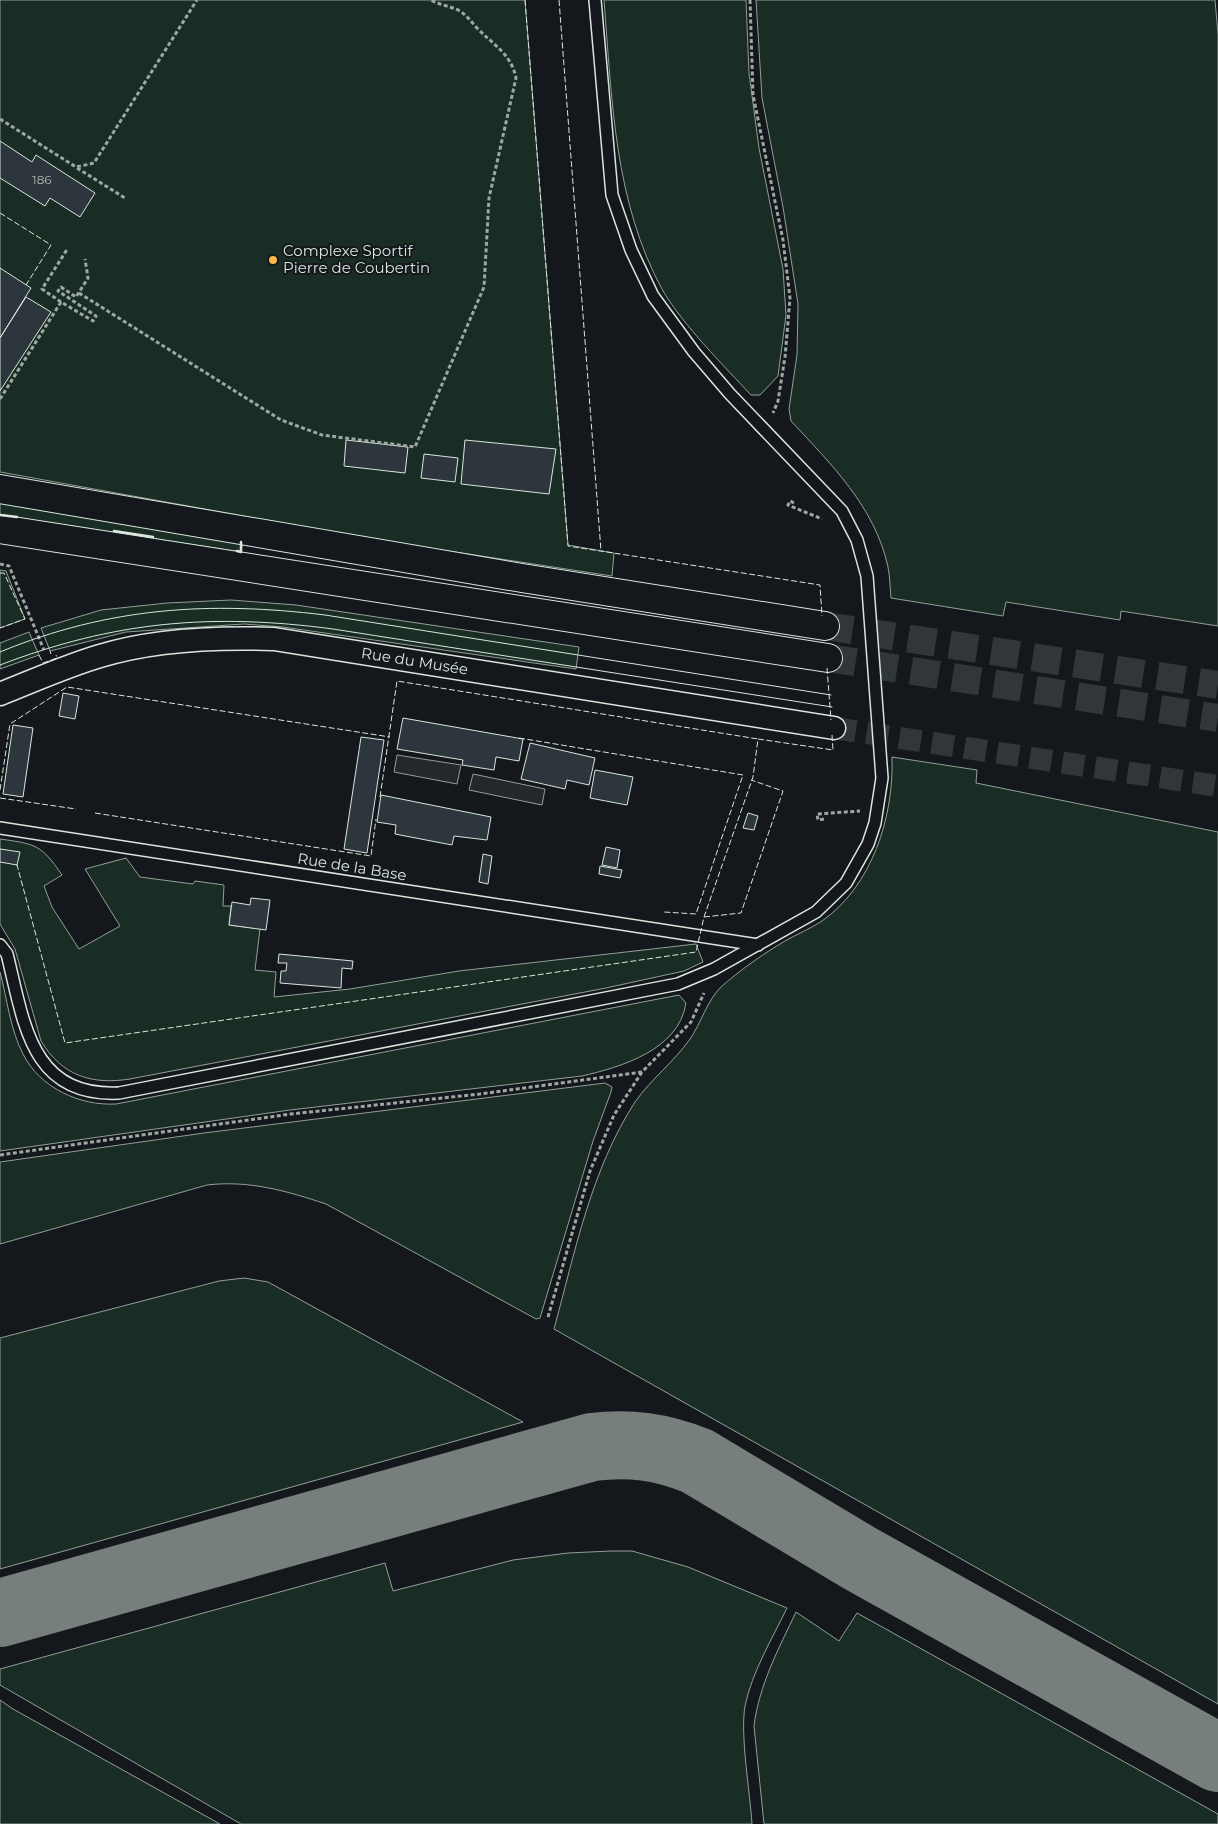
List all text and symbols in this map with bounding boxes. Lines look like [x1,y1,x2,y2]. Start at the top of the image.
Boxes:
house number: 186 [32,172,52,187]
place label: Complexe Sportif Pierre de Coubertin [283,241,430,277]
marker: Complexe Sportif Pierre de Coubertin [267,254,279,266]
street label: Rue du Musée [360,643,470,679]
street label: Rue de la Base [296,848,408,885]

